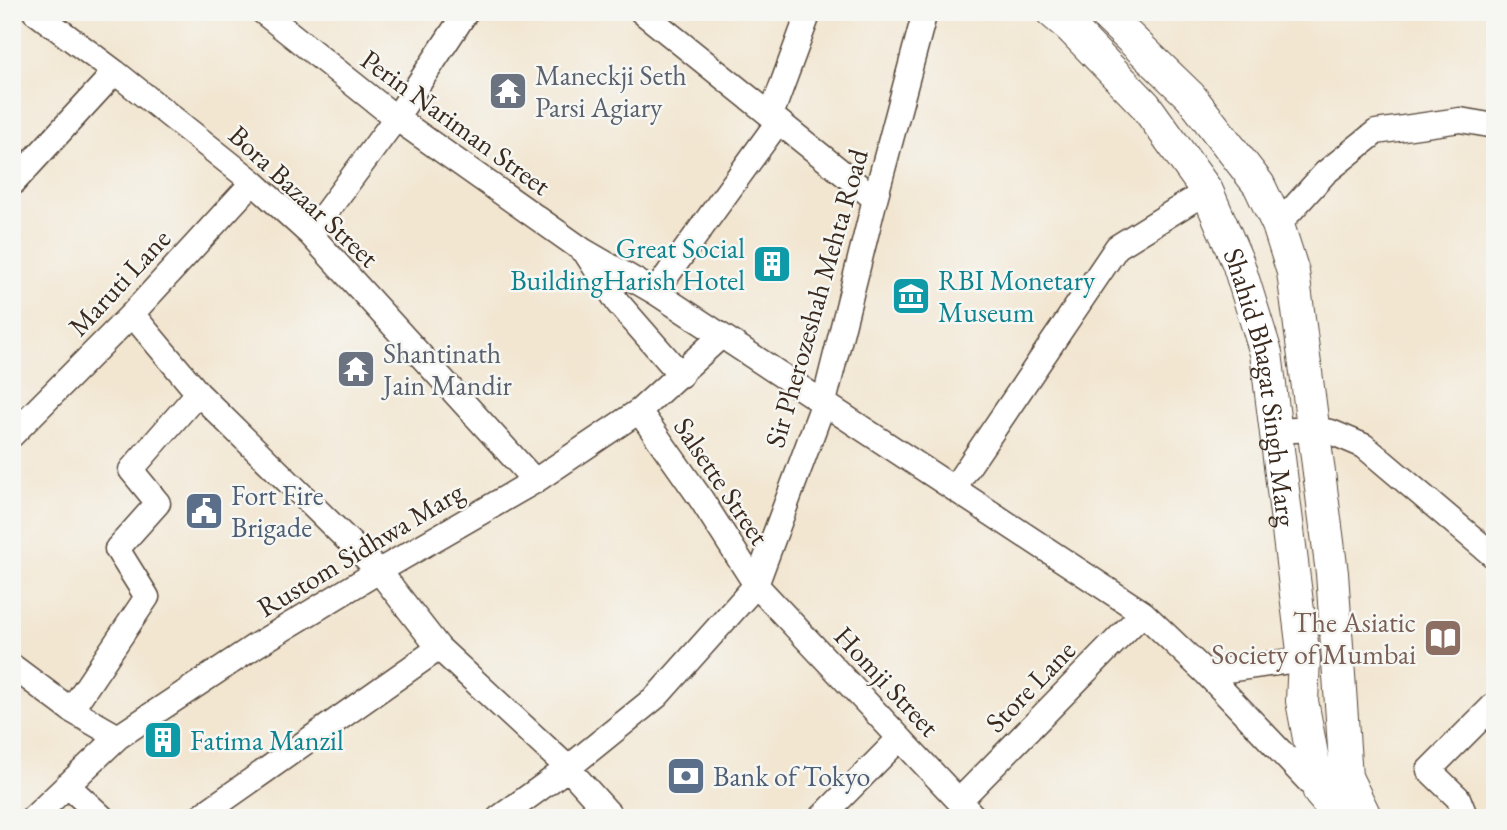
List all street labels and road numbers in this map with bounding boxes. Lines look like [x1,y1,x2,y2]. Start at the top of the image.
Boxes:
street label: Perin Nariman Street [354,41,558,203]
street label: Bora Bazaar Street [221,117,387,275]
street label: Sir Pherozeshah Mehta Road [756,144,876,451]
street label: Maruti Lane [60,221,178,343]
street label: Shahid Bhagat Singh Marg [1216,242,1305,529]
street label: Salsette Street [666,410,778,552]
street label: Rustom Sidhwa Marg [250,473,470,625]
street label: Homji Street [827,618,948,744]
street label: Store Lane [977,632,1083,740]

